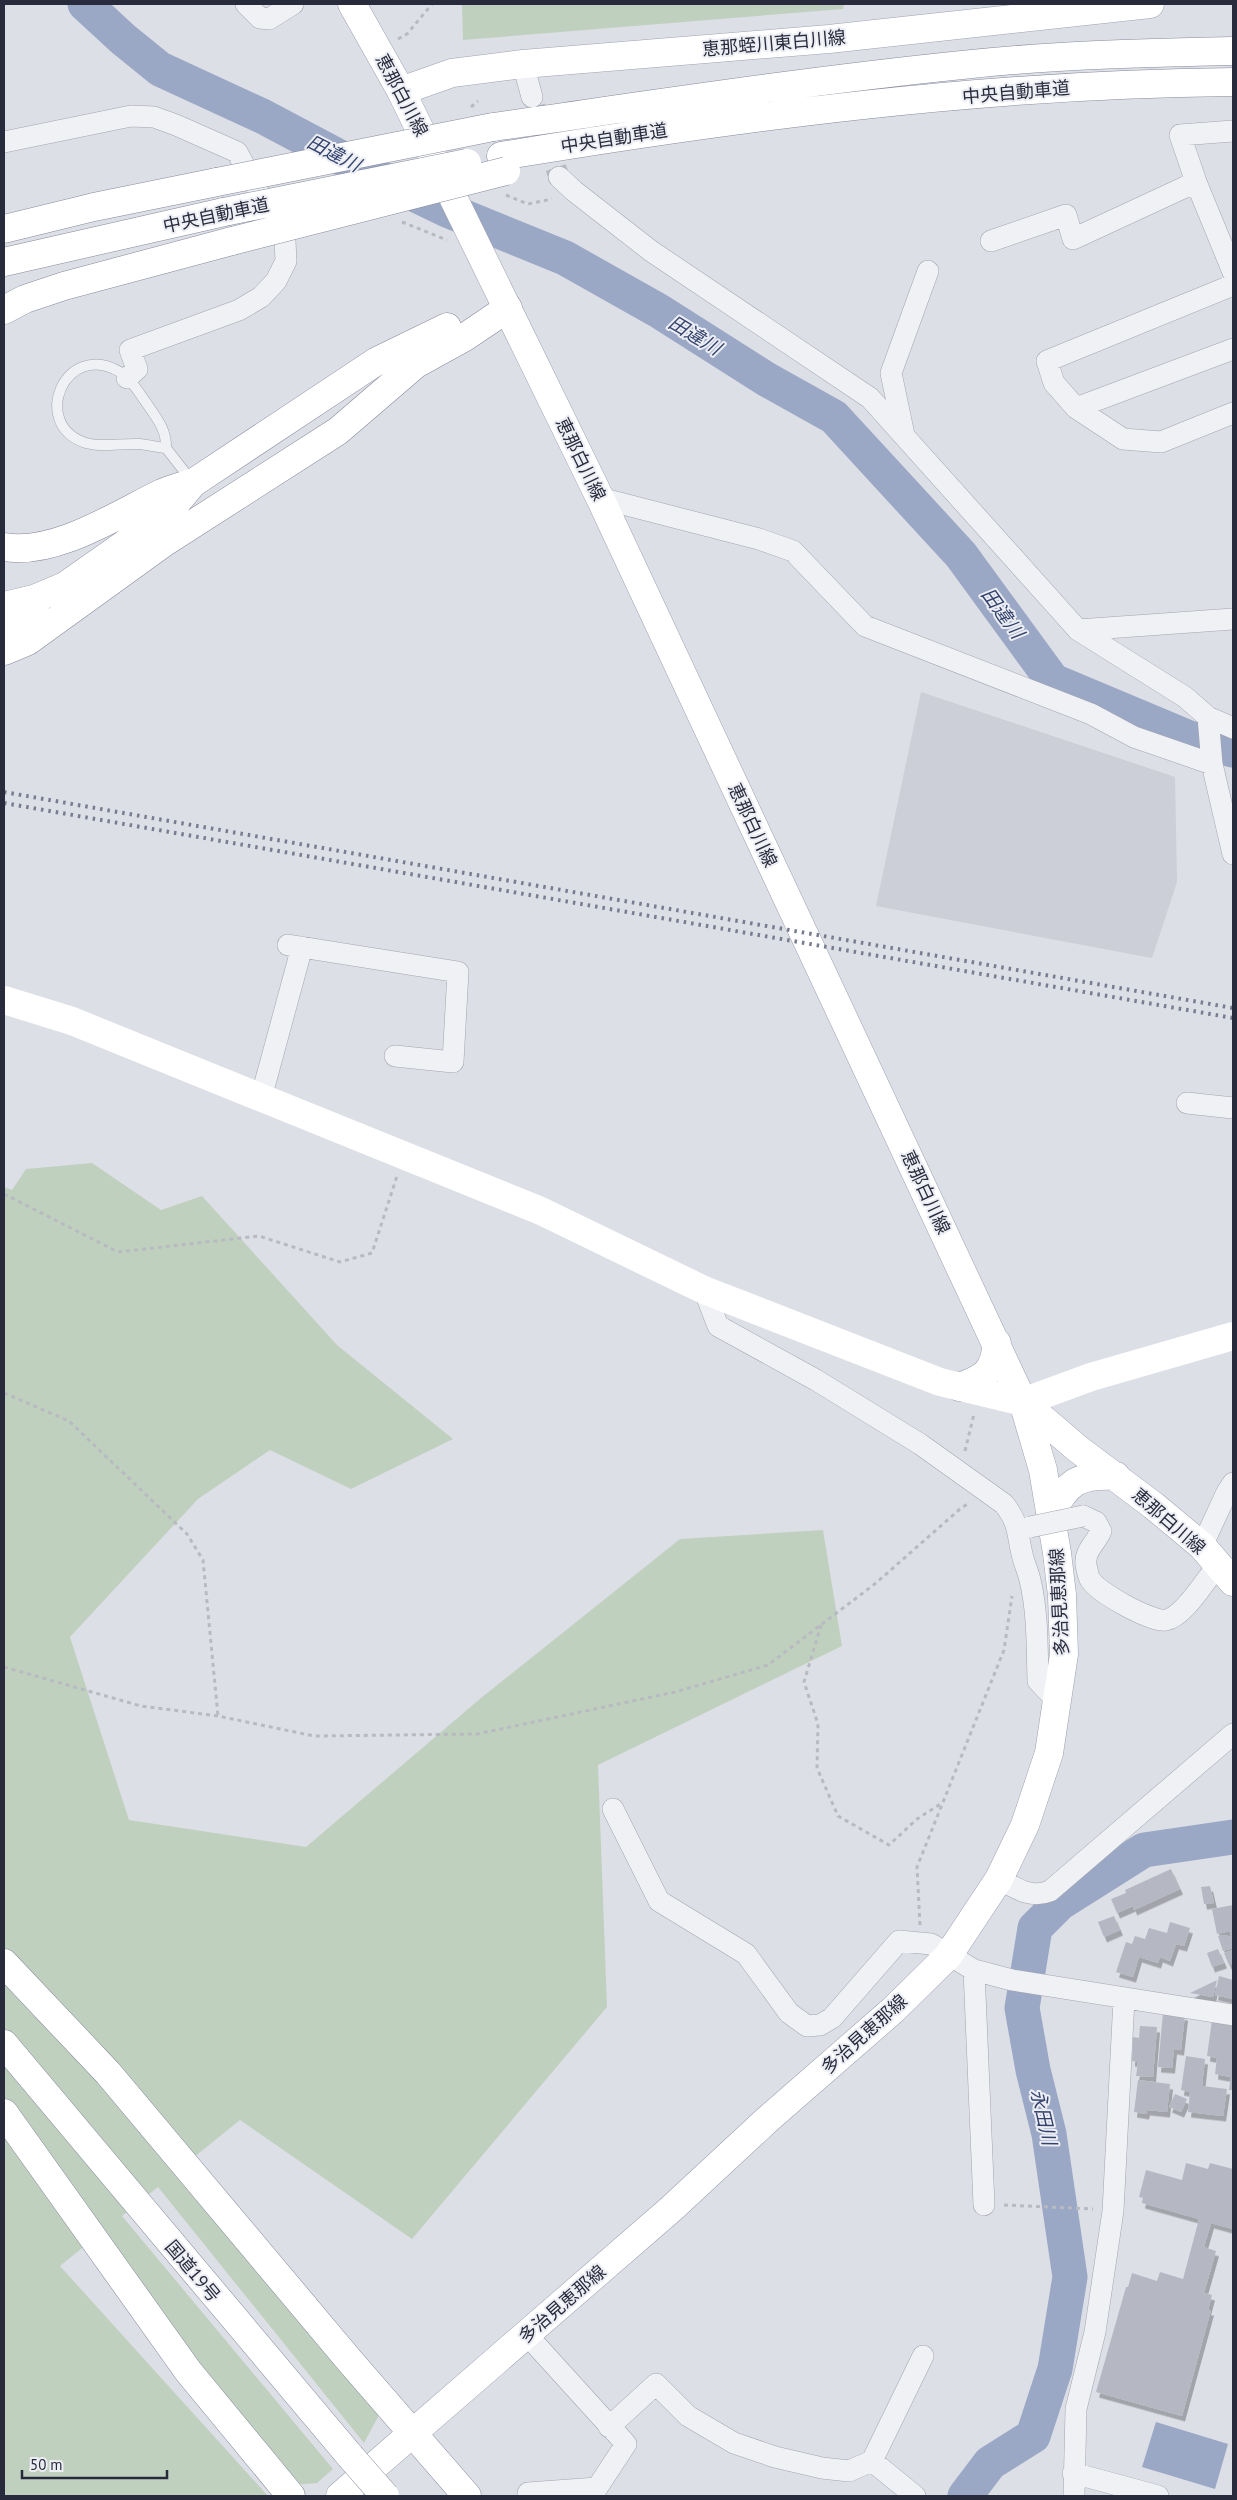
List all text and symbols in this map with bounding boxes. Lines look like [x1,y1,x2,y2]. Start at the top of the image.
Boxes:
street label: 恵那蛭川東白川線 [701,25,847,61]
street label: 恵那白川線 [371,50,433,140]
street label: 中央自動車道 [961,76,1071,108]
street label: 中央自動車道 [559,118,669,158]
water label: 田違川 [303,129,367,178]
street label: 中央自動車道 [161,193,271,237]
water label: 田違川 [664,310,727,361]
street label: 恵那白川線 [551,414,611,504]
water label: 田違川 [977,583,1031,645]
street label: 恵那白川線 [724,779,782,871]
street label: 恵那白川線 [897,1146,955,1238]
street label: 恵那白川線 [1127,1483,1211,1559]
street label: 多治見恵那線 [1045,1547,1073,1657]
street label: 多治見恵那線 [816,1989,912,2079]
water label: 永田川 [1026,2087,1063,2149]
street label: 国道19号 [161,2235,225,2307]
street label: 多治見恵那線 [514,2260,610,2348]
scale bar [22,2448,168,2480]
text: 50 m [30,2455,63,2474]

